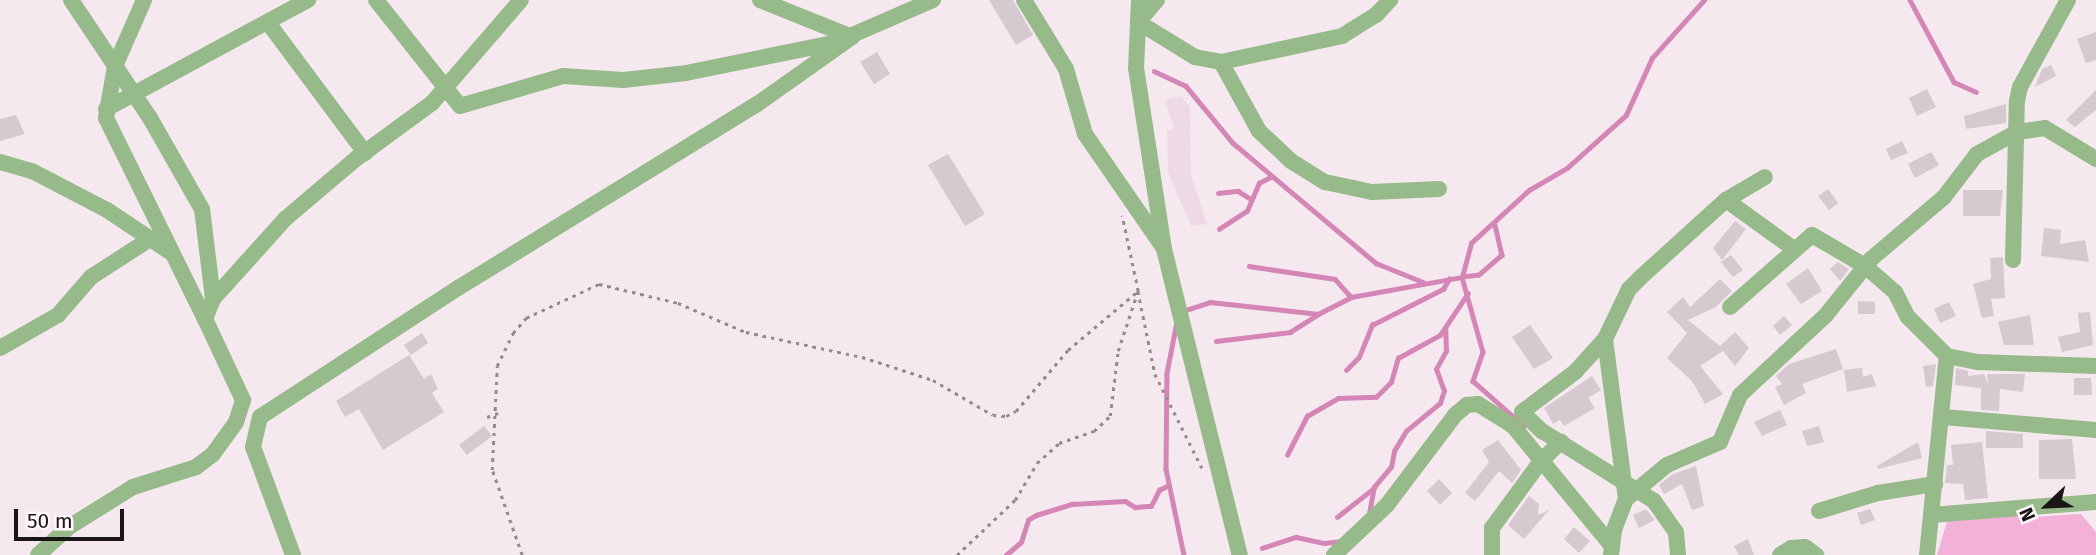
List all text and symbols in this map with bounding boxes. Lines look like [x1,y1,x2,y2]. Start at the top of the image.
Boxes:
north arrow [2012,471,2082,541]
scale bar [18,496,128,540]
text: N [2014,504,2040,525]
text: 50 m [27,508,73,534]

